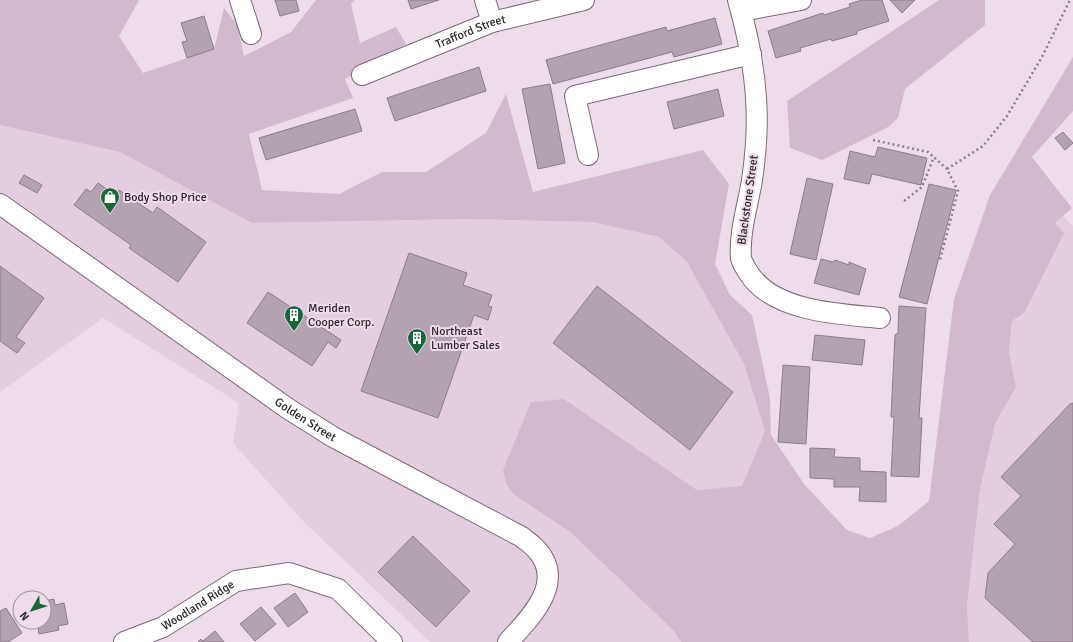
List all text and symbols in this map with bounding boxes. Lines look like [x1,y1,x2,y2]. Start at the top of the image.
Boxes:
street label: Trafford Street [433,12,507,52]
street label: Blackstone Street [734,154,762,246]
shop icon: Body Shop Price [99,186,121,214]
place label: Body Shop Price [124,190,207,205]
place label: Meriden Cooper Corp. [308,301,374,330]
building icon: Meriden Cooper Corp. [283,304,305,332]
place label: Northeast Lumber Sales [431,324,500,353]
building icon: Northeast Lumber Sales [406,327,428,355]
street label: Golden Street [272,394,339,445]
street label: Woodland Ridge [159,577,237,634]
north arrow [12,590,52,630]
text: N [17,609,32,623]

